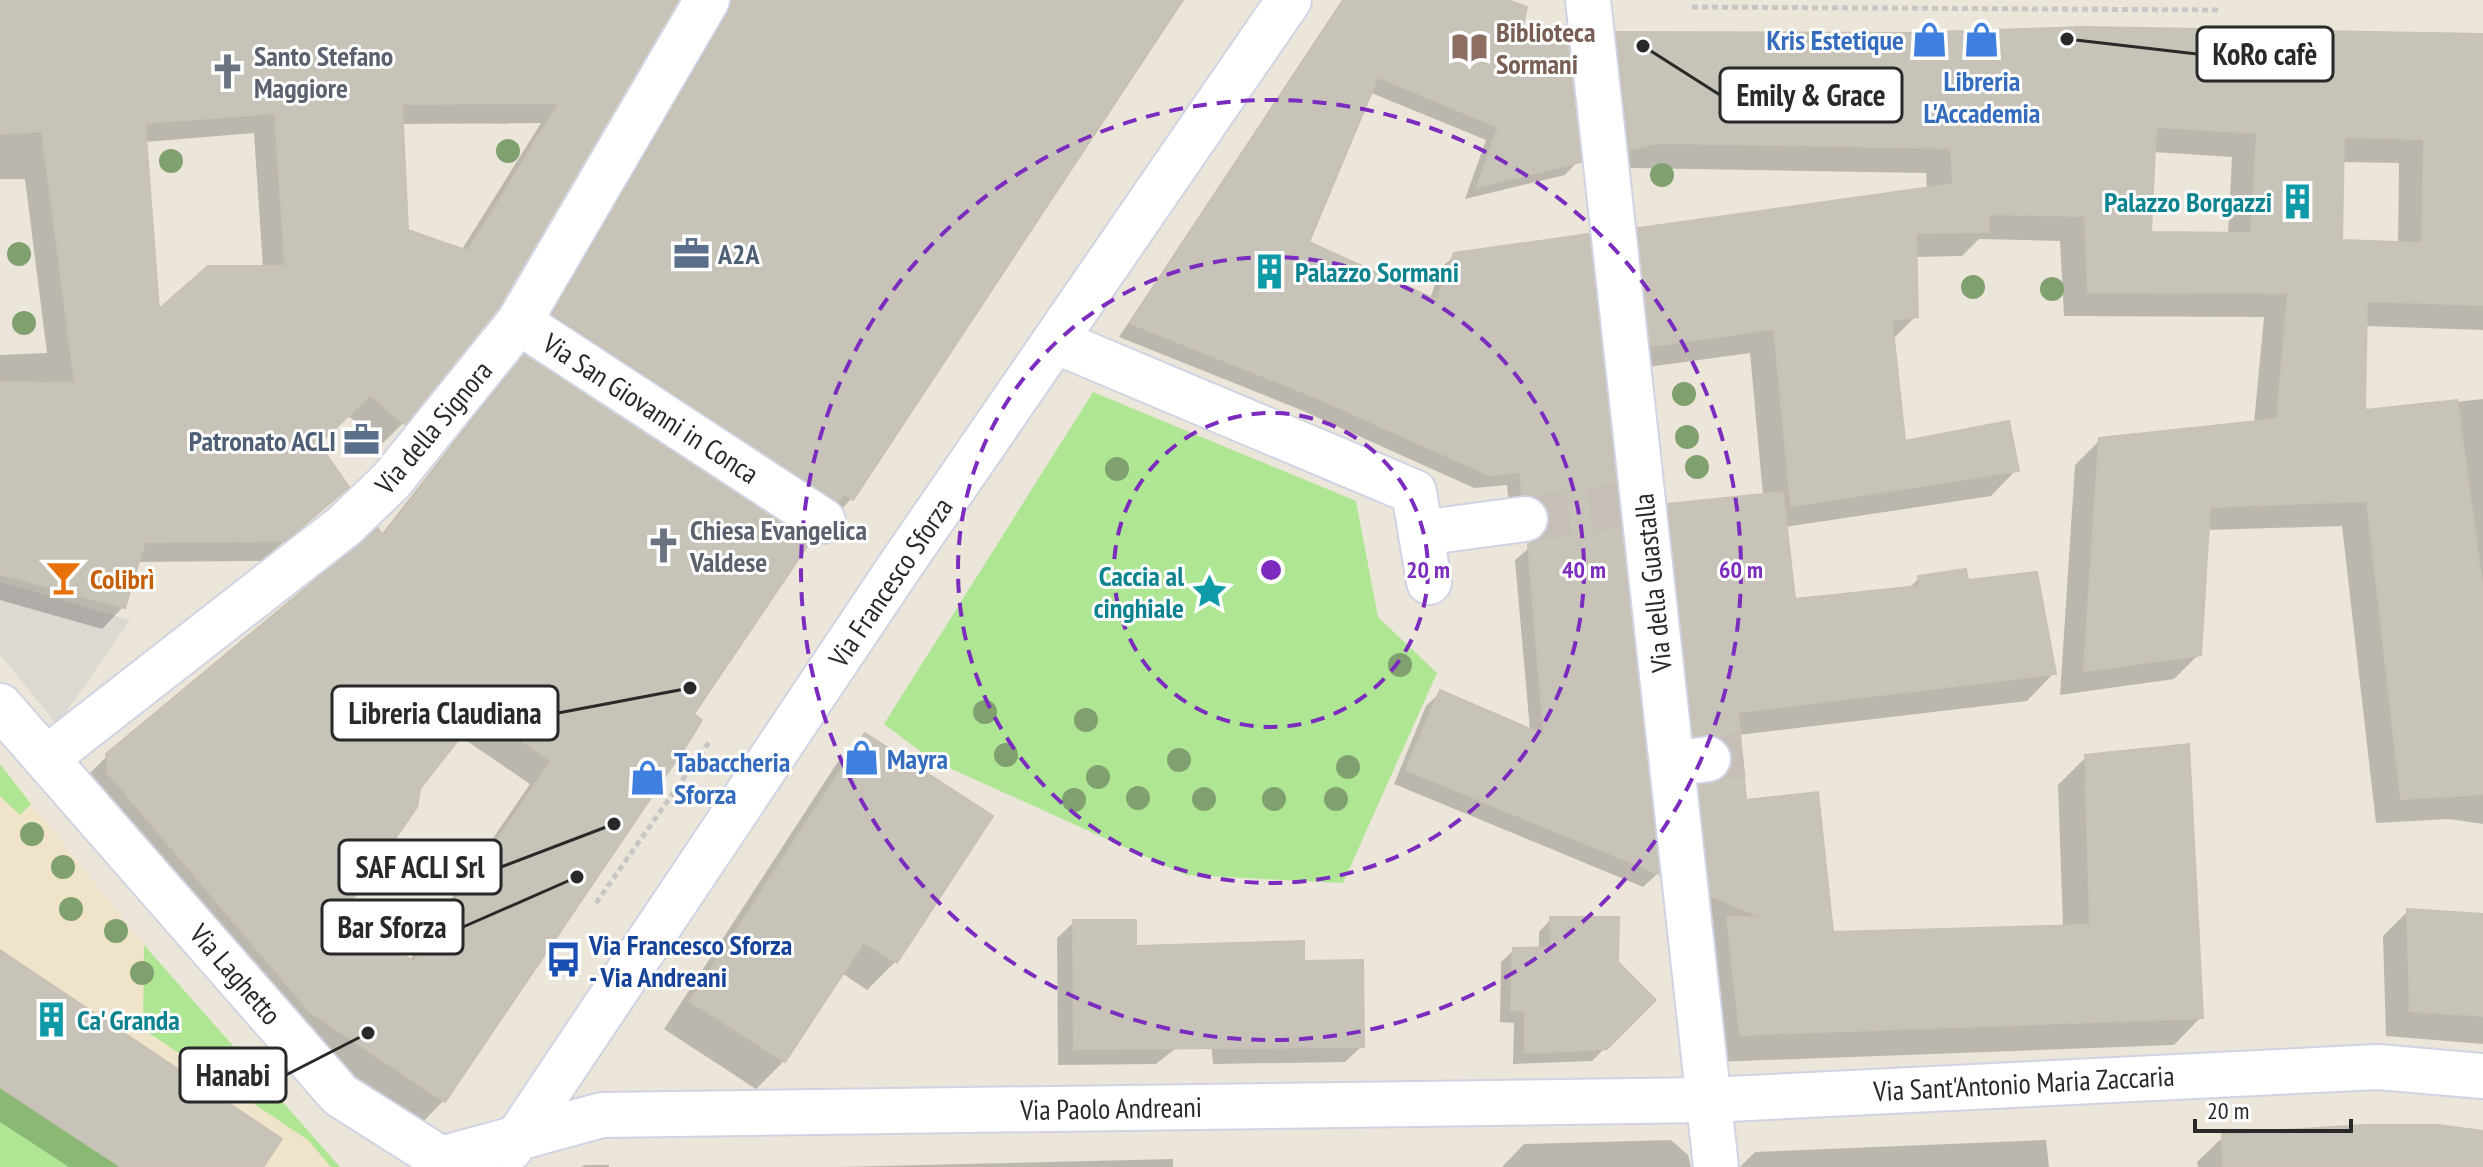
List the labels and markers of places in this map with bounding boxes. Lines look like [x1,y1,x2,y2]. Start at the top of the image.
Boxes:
place label: Biblioteca Sormani [1496,13,1596,82]
shop icon: Kris Estetique [1911,20,1949,58]
place label: Kris Estetique [1767,21,1904,58]
shop icon: Libreria L'Accademia [1963,21,2001,59]
callout: KoRo cafè [2197,27,2333,81]
library icon: Biblioteca Sormani [1451,28,1489,66]
place label: Santo Stefano Maggiore [254,37,393,106]
church icon: Santo Stefano Maggiore [209,52,247,90]
place label: Libreria L'Accademia [1924,62,2040,131]
callout: Emily & Grace [1720,68,1902,122]
building icon: Palazzo Borgazzi [2279,182,2317,220]
place label: Palazzo Borgazzi [2104,183,2272,220]
office icon: A2A [673,234,711,272]
place label: A2A [717,235,760,272]
building icon: Palazzo Sormani [1250,252,1288,290]
place label: Palazzo Sormani [1295,253,1459,290]
office icon: Patronato ACLI [343,421,381,459]
place label: Patronato ACLI [189,422,336,459]
place label: Chiesa Evangelica Valdese [689,511,867,580]
church icon: Chiesa Evangelica Valdese [645,526,683,564]
centre of rings [1257,556,1285,584]
place label: Caccia al cinghiale [1094,557,1184,626]
bar icon: Colibrì [45,559,83,597]
place label: Colibrì [90,560,154,597]
place icon: Caccia al cinghiale [1191,572,1229,610]
callout: Libreria Claudiana [332,686,558,740]
shop icon: Mayra [842,739,880,777]
place label: Mayra [887,740,948,777]
place label: Tabaccheria Sforza [674,743,790,812]
shop icon: Tabaccheria Sforza [629,758,667,796]
callout: SAF ACLI Srl [339,840,501,894]
callout: Bar Sforza [322,900,463,954]
place label: Via Francesco Sforza - Via Andreani [588,926,792,995]
bus stop icon: Via Francesco Sforza - Via Andreani [544,941,582,979]
building icon: Ca' Granda [32,1000,70,1038]
place label: Ca' Granda [77,1001,180,1038]
callout: Hanabi [180,1048,286,1102]

